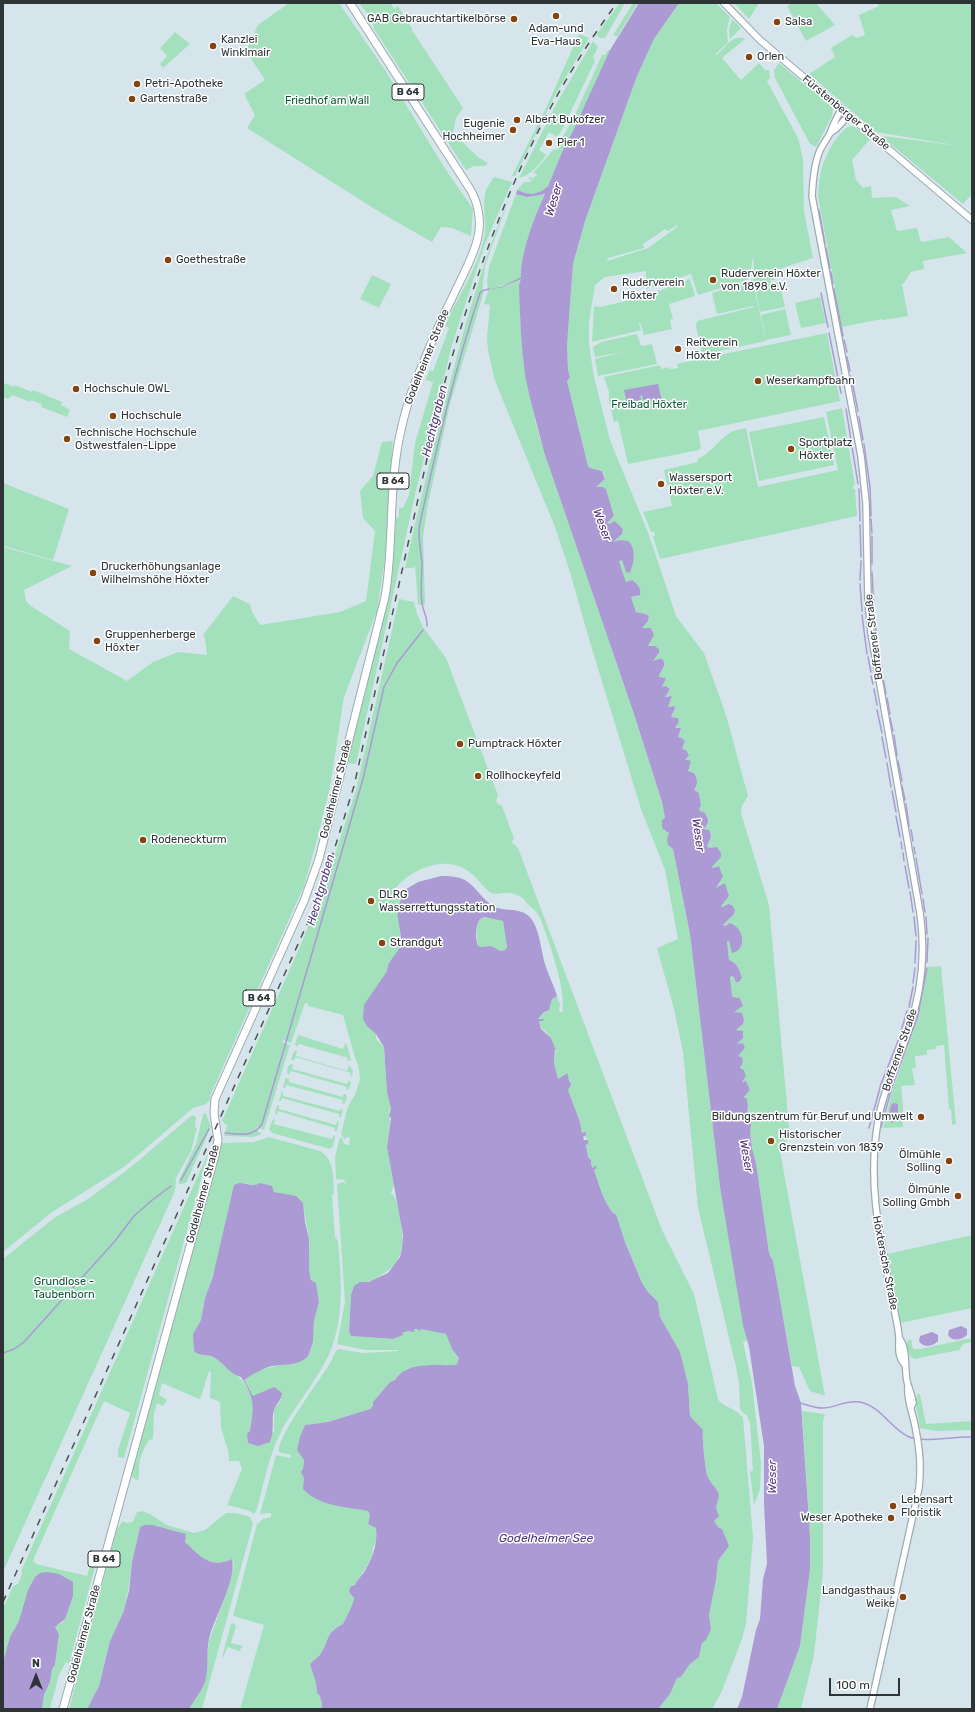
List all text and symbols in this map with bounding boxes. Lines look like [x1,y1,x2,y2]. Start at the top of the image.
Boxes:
marker: Adam-und Eva-Haus [551,11,561,21]
place label: GAB Gebrauchtartikelbörse [367,12,506,26]
marker: GAB Gebrauchtartikelbörse [509,14,519,24]
place label: Salsa [785,15,812,29]
marker: Salsa [772,17,782,27]
place label: Adam-und Eva-Haus [529,22,583,48]
place label: Kanzlei Winklmair [221,33,270,59]
marker: Kanzlei Winklmair [208,41,218,51]
place label: Orlen [757,50,784,64]
marker: Orlen [744,52,754,62]
street label: Fürstenberger Straße [800,73,892,153]
place label: Petri-Apotheke [145,77,223,91]
marker: Petri-Apotheke [132,79,142,89]
road number: B 64 [392,84,424,100]
place label: Gartenstraße [140,92,208,106]
marker: Gartenstraße [127,94,137,104]
park label: Friedhof am Wall [285,94,369,108]
place label: Albert Bukofzer [525,113,605,127]
marker: Albert Bukofzer [512,115,522,125]
place label: Eugenie Hochheimer [442,117,505,143]
marker: Eugenie Hochheimer [508,125,518,135]
place label: Pier 1 [557,136,584,150]
marker: Pier 1 [544,138,554,148]
water label: Weser [542,182,566,218]
place label: Goethestraße [176,253,246,267]
marker: Goethestraße [163,255,173,265]
place label: Ruderverein Höxter von 1898 e.V. [721,267,821,293]
marker: Ruderverein Höxter von 1898 e.V. [708,275,718,285]
place label: Ruderverein Höxter [622,276,684,302]
marker: Ruderverein Höxter [609,284,619,294]
street label: Godelheimer Straße [402,307,452,407]
place label: Reitverein Höxter [686,336,738,362]
marker: Reitverein Höxter [673,344,683,354]
place label: Weserkampfbahn [766,374,855,388]
marker: Weserkampfbahn [753,376,763,386]
place label: Hochschule OWL [84,382,170,396]
marker: Hochschule OWL [71,384,81,394]
water label: Hechtgraben [419,384,451,458]
park label: Freibad Höxter [611,398,687,412]
place label: Hochschule [121,409,182,423]
marker: Hochschule [108,411,118,421]
place label: Technische Hochschule Ostwestfalen-Lippe [75,426,197,452]
marker: Technische Hochschule Ostwestfalen-Lippe [62,434,72,444]
place label: Sportplatz Höxter [799,436,852,462]
marker: Sportplatz Höxter [786,444,796,454]
place label: Wassersport Höxter e.V. [669,471,732,497]
road number: B 64 [377,473,409,489]
marker: Wassersport Höxter e.V. [656,479,666,489]
water label: Weser [590,507,614,543]
place label: Druckerhöhungsanlage Wilhelmshöhe Höxter [101,560,221,586]
marker: Druckerhöhungsanlage Wilhelmshöhe Höxter [88,568,98,578]
street label: Boffzener Straße [862,593,886,681]
place label: Gruppenherberge Höxter [105,628,196,654]
marker: Gruppenherberge Höxter [92,636,102,646]
place label: Pumptrack Höxter [468,737,561,751]
street label: Godelheimer Straße [317,738,355,840]
marker: Pumptrack Höxter [455,739,465,749]
place label: Rollhockeyfeld [486,769,561,783]
marker: Rollhockeyfeld [473,771,483,781]
water label: Weser [689,817,707,853]
place label: Rodeneckturm [151,833,227,847]
marker: Rodeneckturm [138,835,148,845]
water label: Hechtgraben [304,853,338,927]
place label: DLRG Wasserrettungsstation [379,888,495,914]
marker: DLRG Wasserrettungsstation [366,896,376,906]
place label: Strandgut [390,936,442,950]
marker: Strandgut [377,938,387,948]
road number: B 64 [243,990,275,1006]
street label: Boffzener Straße [880,1007,920,1093]
place label: Bildungszentrum für Beruf und Umwelt [712,1110,913,1124]
marker: Bildungszentrum für Beruf und Umwelt [916,1112,926,1122]
place label: Historischer Grenzstein von 1839 [779,1128,883,1154]
marker: Historischer Grenzstein von 1839 [766,1136,776,1146]
water label: Weser [736,1138,756,1174]
street label: Godelheimer Straße [183,1143,223,1245]
place label: Ölmühle Solling [899,1148,941,1174]
marker: Ölmühle Solling [944,1156,954,1166]
place label: Ölmühle Solling Gmbh [882,1183,950,1209]
marker: Ölmühle Solling Gmbh [953,1191,963,1201]
street label: Höxtersche Straße [869,1215,901,1311]
park label: Grundlose - Taubenborn [33,1275,95,1301]
water label: Weser [766,1460,780,1494]
place label: Lebensart Floristik [901,1493,953,1519]
marker: Lebensart Floristik [888,1501,898,1511]
place label: Weser Apotheke [801,1511,883,1525]
marker: Weser Apotheke [886,1513,896,1523]
water label: Godelheimer See [499,1532,593,1546]
road number: B 64 [88,1551,120,1567]
street label: Godelheimer Straße [64,1583,104,1685]
place label: Landgasthaus Weike [822,1584,895,1610]
marker: Landgasthaus Weike [898,1592,908,1602]
north arrow [16,1656,56,1696]
text: N [32,1657,40,1670]
scale bar [831,1670,902,1696]
text: 100 m [836,1678,870,1692]

